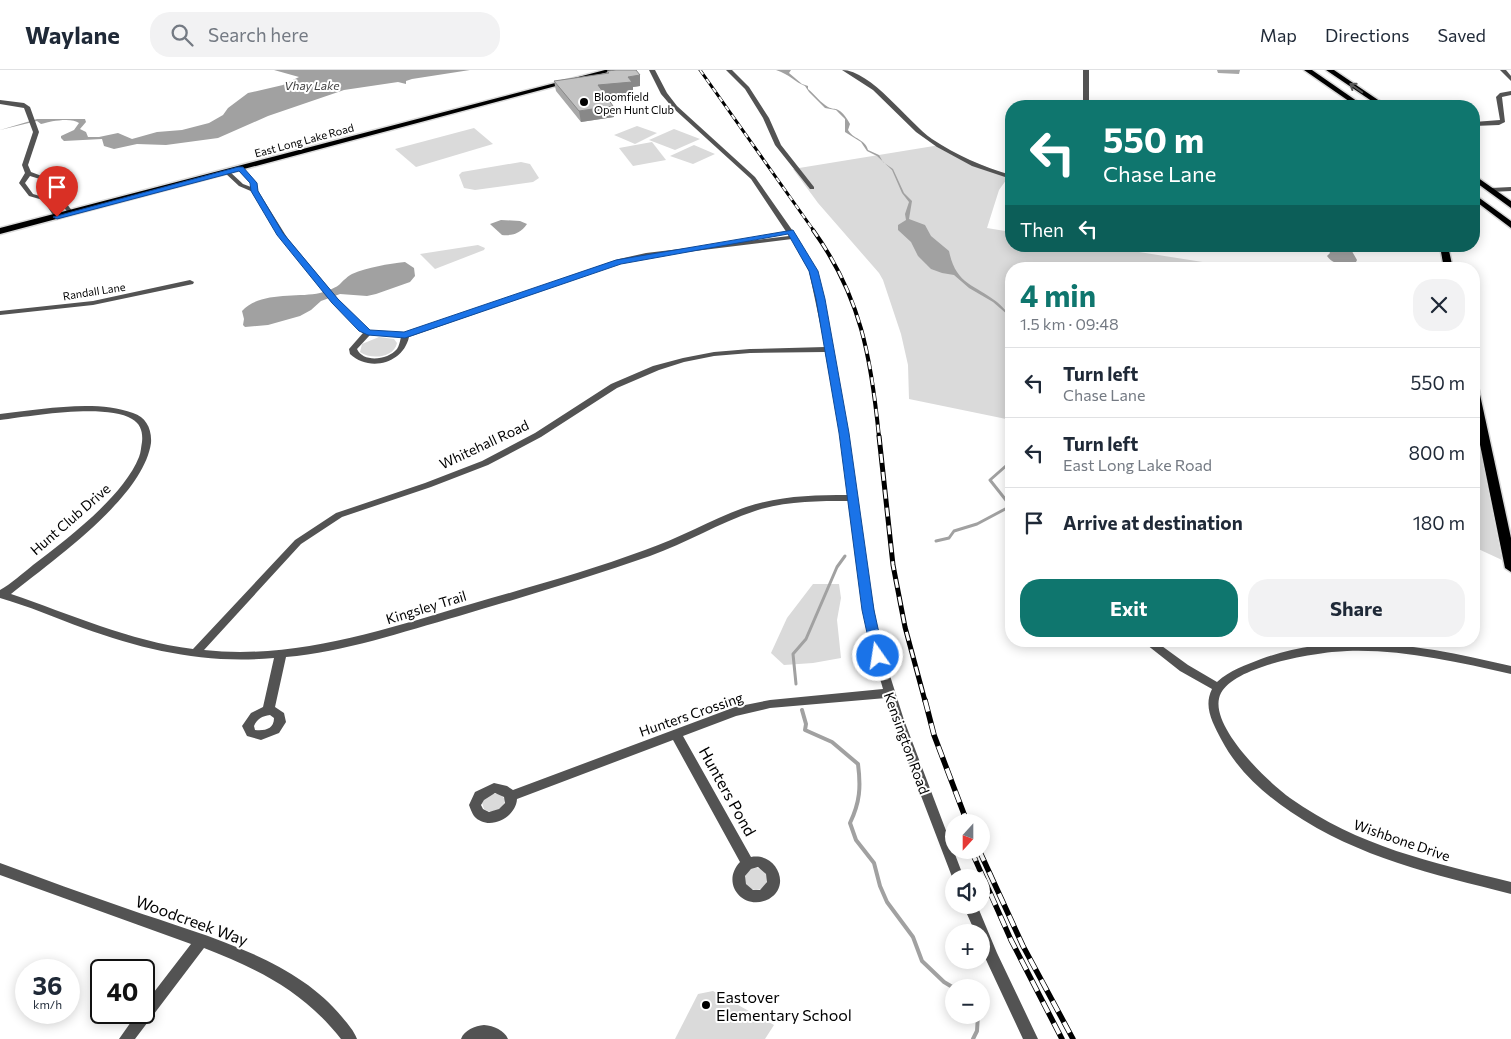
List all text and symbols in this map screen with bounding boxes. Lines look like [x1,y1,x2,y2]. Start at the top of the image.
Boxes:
search box [150,12,500,57]
text: Waylane [25,20,120,49]
icon: search [168,21,196,49]
text: Search here [208,23,308,46]
text: Map [1260,24,1297,46]
text: Directions [1325,24,1409,46]
text: Saved [1437,24,1486,46]
water label: Vhay Lake [284,78,340,92]
one-way arrow [1349,83,1363,93]
place label: Bloomfield Open Hunt Club [594,90,674,116]
marker: Bloomfield Open Hunt Club [578,96,590,108]
text: 550 m [1103,117,1204,160]
street label: East Long Lake Road [253,120,355,160]
icon: left [1020,120,1085,185]
text: Chase Lane [1103,160,1216,187]
pin [36,166,78,217]
icon: arrive [43,173,71,201]
icon: left [1074,215,1102,243]
text: Then [1020,218,1064,241]
text: 4 min [1020,276,1096,313]
button: close [1413,279,1465,331]
street label: Randall Lane [62,280,126,302]
text: 1.5 km · 09:48 [1020,314,1119,333]
text: Turn left [1063,362,1138,385]
icon: left [1020,369,1048,397]
text: 550 m [1411,371,1465,394]
text: Chase Lane [1063,385,1145,404]
street label: Whitehall Road [437,416,531,472]
text: Turn left [1063,432,1138,455]
icon: left [1020,439,1048,467]
text: 800 m [1408,441,1465,464]
text: East Long Lake Road [1063,455,1212,474]
street label: Hunt Club Drive [26,480,114,558]
icon: arrive [1020,509,1048,537]
text: Arrive at destination [1063,511,1243,534]
text: 180 m [1413,511,1465,534]
button: Exit [1020,579,1238,637]
button: Share [1248,579,1465,637]
street label: Kingsley Trail [384,587,468,627]
position arrow [851,629,903,681]
street label: Hunters Crossing [637,688,746,740]
street label: Kensington Road [881,690,933,796]
street label: Hunters Pond [696,743,760,839]
north arrow [945,814,990,859]
map controls [945,814,990,1024]
street label: Wishbone Drive [1352,816,1452,864]
button: sound [945,869,990,914]
street label: Woodcreek Way [133,891,251,949]
button: + [945,924,990,969]
speed limit sign: 40 [90,959,155,1024]
text: 36 [33,970,63,1000]
button: − [945,979,990,1024]
place label: Eastover Elementary School [716,987,852,1024]
text: km/h [33,997,62,1011]
marker: Eastover Elementary School [700,999,712,1011]

